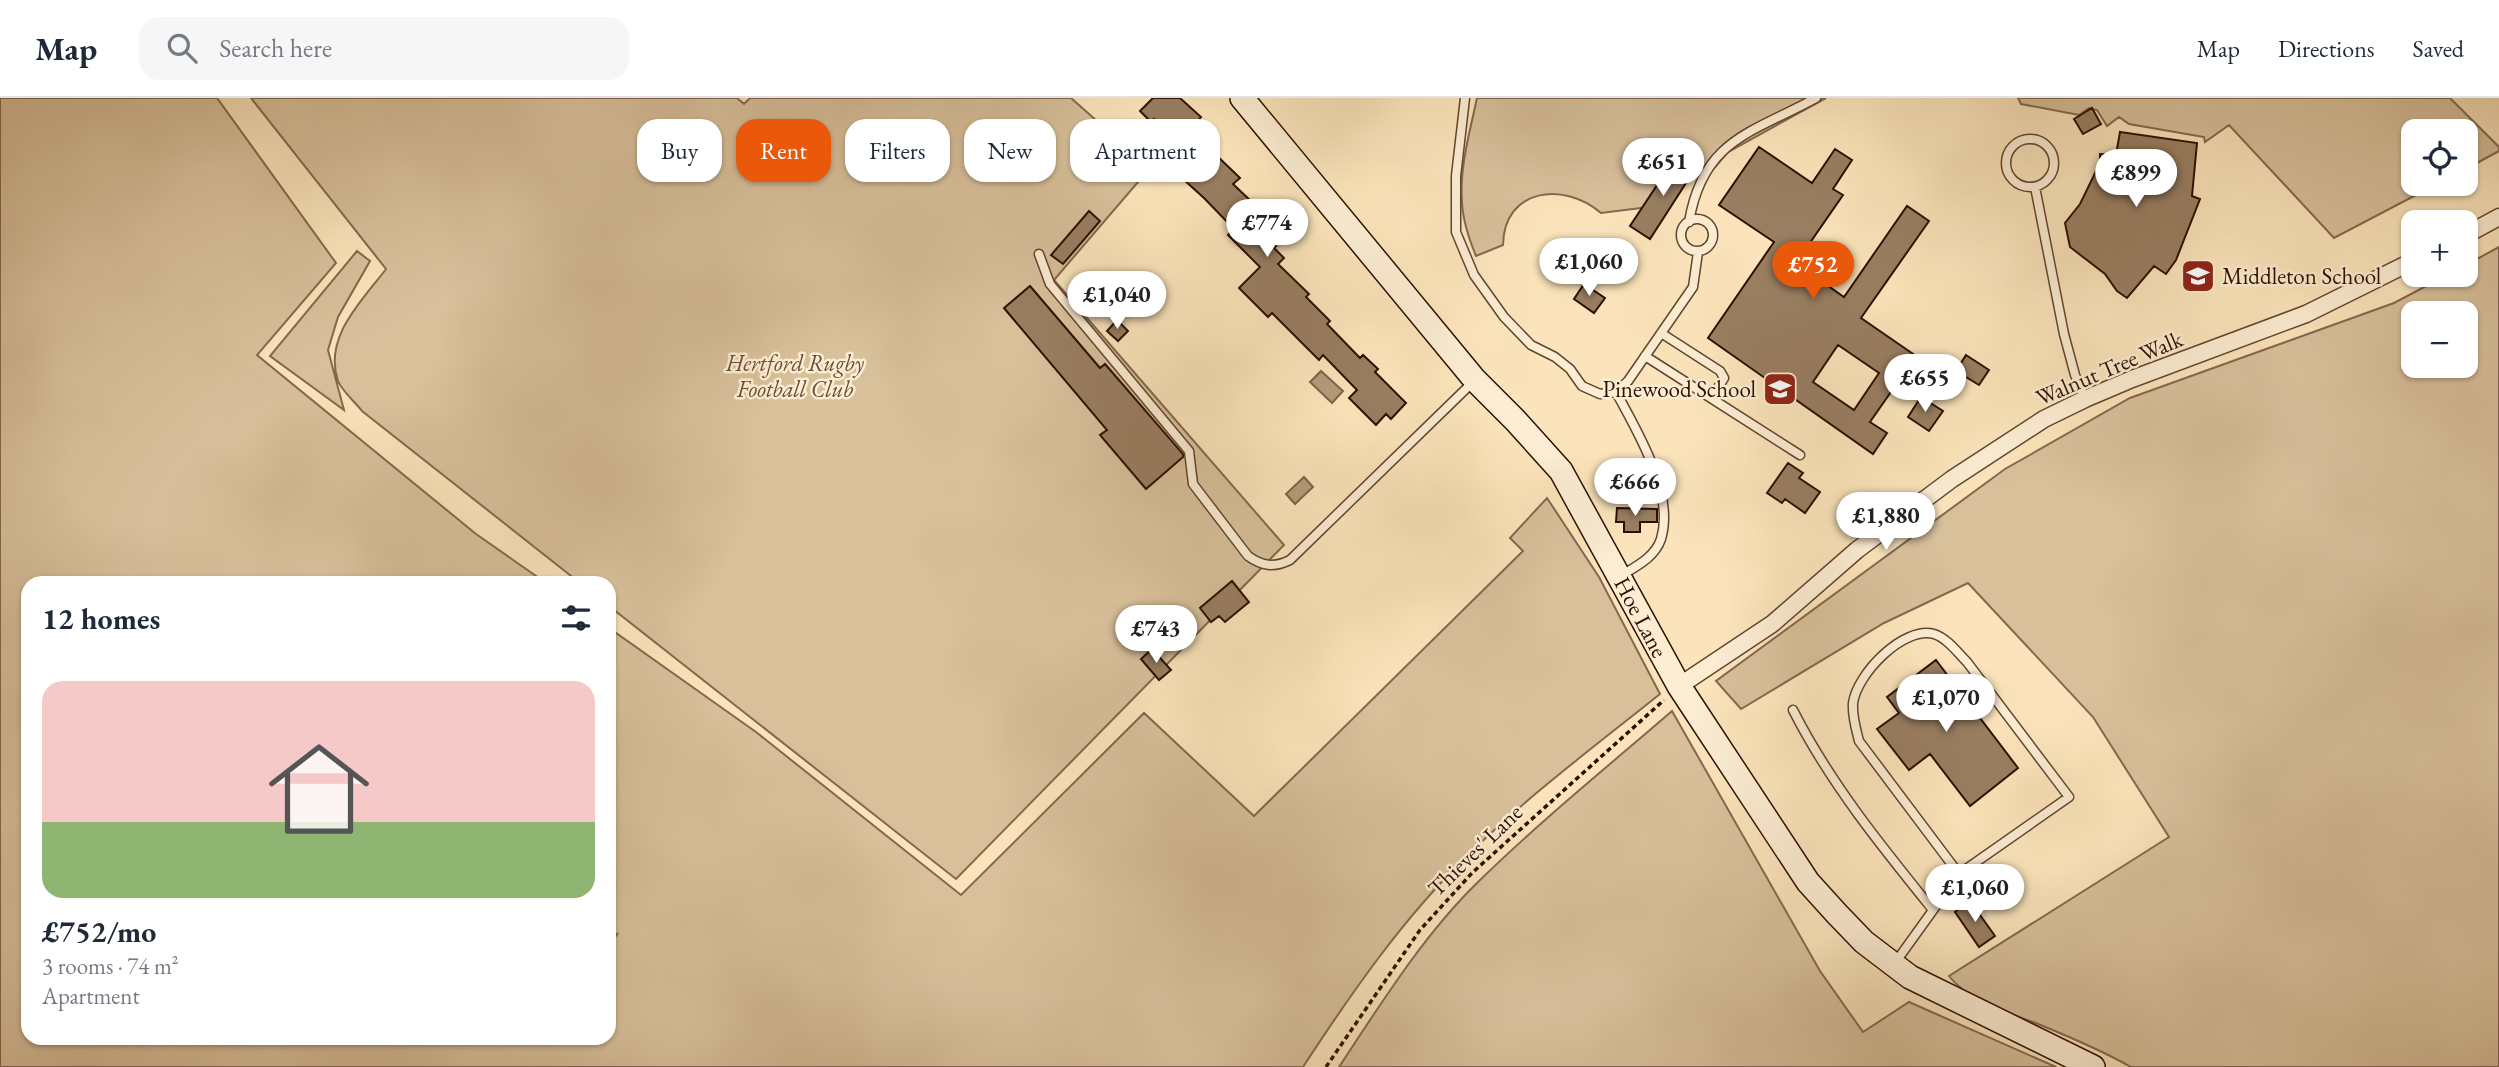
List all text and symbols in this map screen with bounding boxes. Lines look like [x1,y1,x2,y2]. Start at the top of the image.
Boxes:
search box [139,17,629,80]
text: Map [35,27,97,70]
icon: search [163,29,201,67]
text: Search here [219,31,332,65]
text: Map [2197,33,2240,64]
text: Directions [2278,33,2375,64]
text: Saved [2413,33,2464,64]
chip: Buy [637,119,722,182]
chip: Rent [736,119,831,182]
chip: Filters [845,119,950,182]
chip: New [964,119,1056,182]
chip: Apartment [1070,119,1220,182]
map controls [2401,119,2478,378]
button: locate [2401,119,2478,196]
pin: £651 [1622,139,1704,198]
text: £651 [1638,146,1688,176]
pin: £899 [2095,150,2177,209]
text: £899 [2111,157,2161,187]
pin: £774 [1226,200,1308,259]
text: £774 [1242,207,1292,237]
button: + [2401,210,2478,287]
pin: £1,060 [1532,238,1646,298]
pin: £752 [1772,242,1854,301]
text: £1,060 [1555,246,1623,276]
text: £752 [1788,249,1838,279]
school or university icon: Middleton School [2179,257,2217,295]
place label: Middleton School [2222,261,2382,291]
pin: £1,040 [1060,272,1174,331]
text: £1,040 [1083,279,1151,309]
button: − [2401,301,2478,378]
street label: Walnut Tree Walk [2031,323,2188,412]
park label: Hertford Rugby Football Club [725,348,865,404]
pin: £655 [1884,354,1966,414]
text: £655 [1900,362,1950,392]
school or university icon: Pinewood School [1761,370,1799,408]
place label: Pinewood School [1603,374,1756,404]
pin: £666 [1594,458,1676,518]
text: £666 [1610,466,1660,496]
pin: £1,880 [1829,492,1943,552]
text: £1,880 [1852,500,1920,530]
street label: Hoe Lane [1607,571,1675,663]
text: 12 homes [42,599,160,638]
icon: filters [557,599,595,637]
pin: £743 [1115,606,1197,665]
text: £743 [1131,613,1181,643]
pin: £1,070 [1889,674,2003,734]
text: £1,070 [1912,682,1980,712]
icon: home [256,726,382,852]
street label: Thieves' Lane [1421,797,1529,903]
pin: £1,060 [1918,864,2032,924]
text: £1,060 [1941,872,2009,902]
text: £752/mo [42,912,156,951]
text: 3 rooms · 74 m² [42,951,179,981]
text: Apartment [42,981,140,1011]

